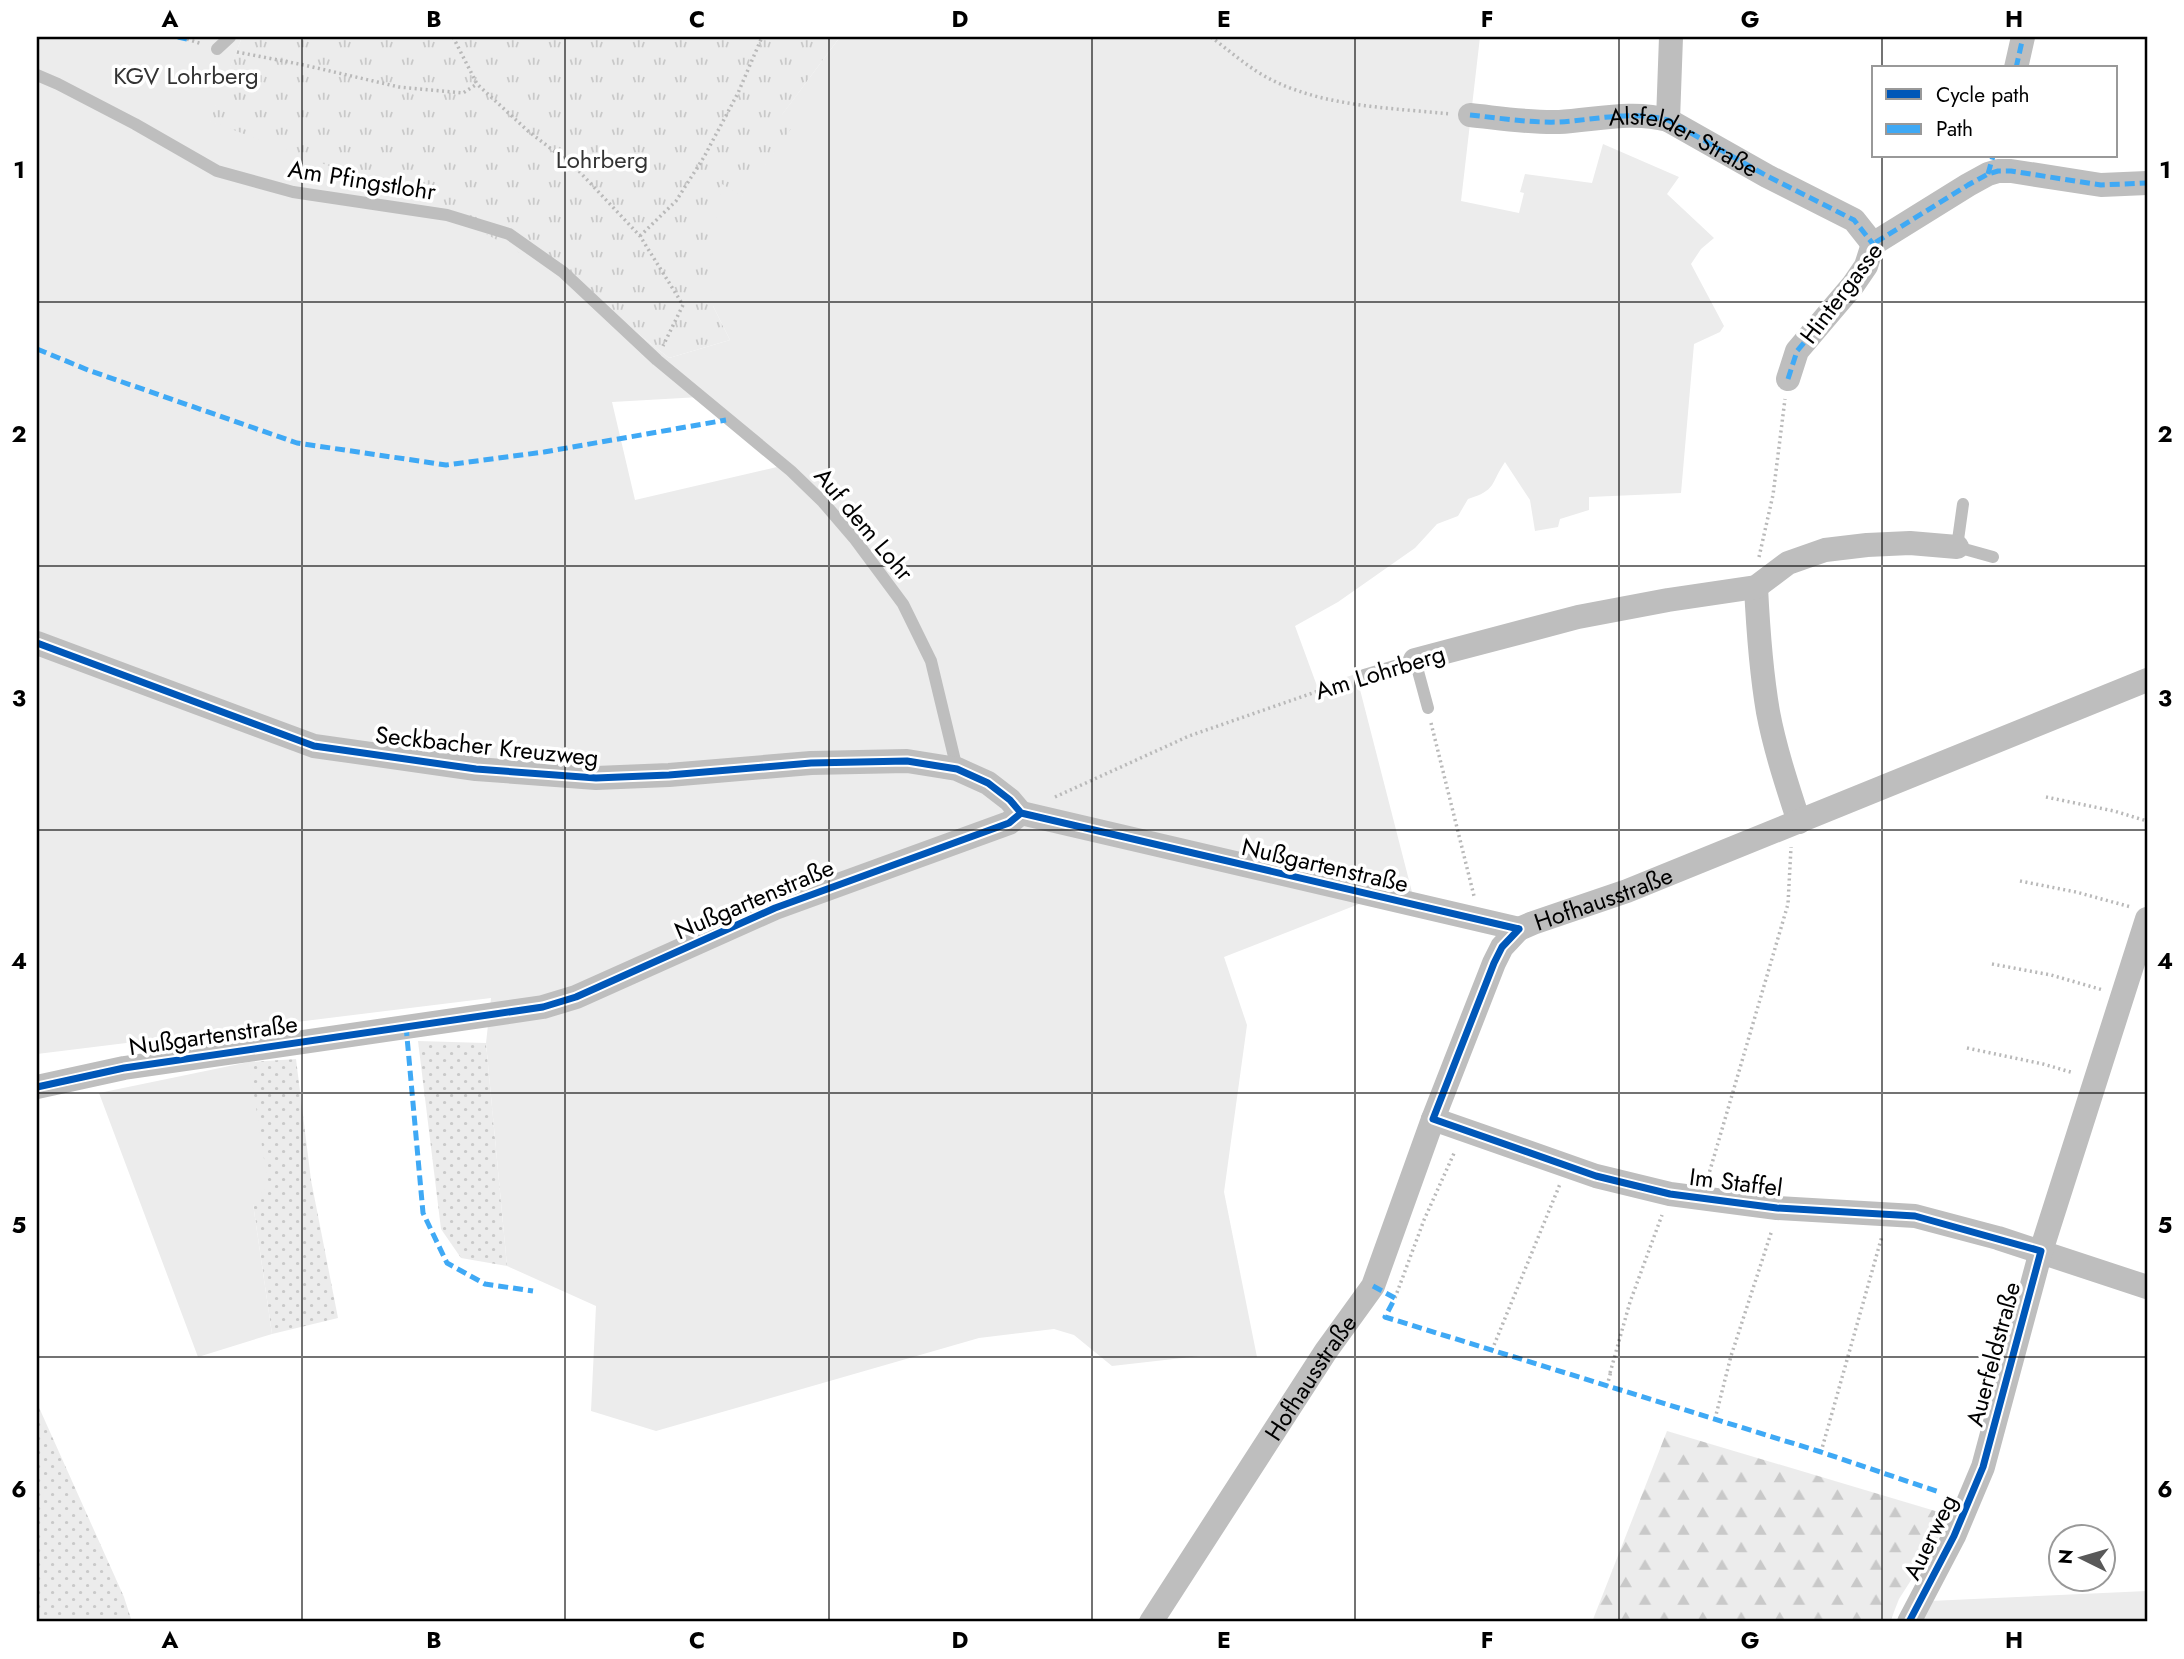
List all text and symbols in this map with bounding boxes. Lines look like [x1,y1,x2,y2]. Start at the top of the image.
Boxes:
text: A [161,2,179,36]
text: B [426,2,442,36]
text: C [689,2,705,36]
text: D [952,2,969,36]
text: E [1217,2,1231,36]
text: F [1481,2,1493,36]
text: G [1741,2,1759,36]
text: H [2005,2,2023,36]
park label: KGV Lohrberg [113,58,259,93]
legend [1872,66,2118,158]
text: Cycle path [1936,80,2029,110]
street label: Alsfelder Straße [1607,98,1765,185]
text: Path [1936,114,1973,144]
park label: Lohrberg [556,142,648,177]
street label: Am Pfingstlohr [286,151,439,209]
text: 1 [13,153,25,187]
text: 1 [2159,153,2171,187]
street label: Hintergasse [1791,235,1891,351]
text: 2 [11,417,27,451]
text: 2 [2157,417,2173,451]
street label: Auf dem Lohr [806,460,922,589]
street label: Am Lohrberg [1311,636,1449,708]
text: 3 [12,681,26,715]
text: 3 [2158,681,2172,715]
street label: Seckbacher Kreuzweg [374,717,600,775]
street label: Nußgartenstraße [1238,829,1412,901]
street label: Nußgartenstraße [669,850,839,948]
street label: Hofhausstraße [1529,857,1678,939]
text: 4 [11,944,27,978]
text: 4 [2157,944,2173,978]
street label: Nußgartenstraße [126,1006,300,1064]
street label: Im Staffel [1687,1159,1785,1205]
text: 5 [12,1208,26,1242]
text: 5 [2158,1208,2172,1242]
street label: Auerfeldstraße [1957,1278,2029,1430]
street label: Hofhausstraße [1255,1307,1365,1447]
text: 6 [11,1472,27,1506]
text: 6 [2157,1472,2173,1506]
street label: Auerweg [1894,1488,1966,1586]
north arrow [2048,1522,2118,1592]
text: N [2051,1548,2080,1565]
text: A [161,1623,179,1657]
text: B [426,1623,442,1657]
text: C [689,1623,705,1657]
text: D [952,1623,969,1657]
text: E [1217,1623,1231,1657]
text: F [1481,1623,1493,1657]
text: G [1741,1623,1759,1657]
text: H [2005,1623,2023,1657]

